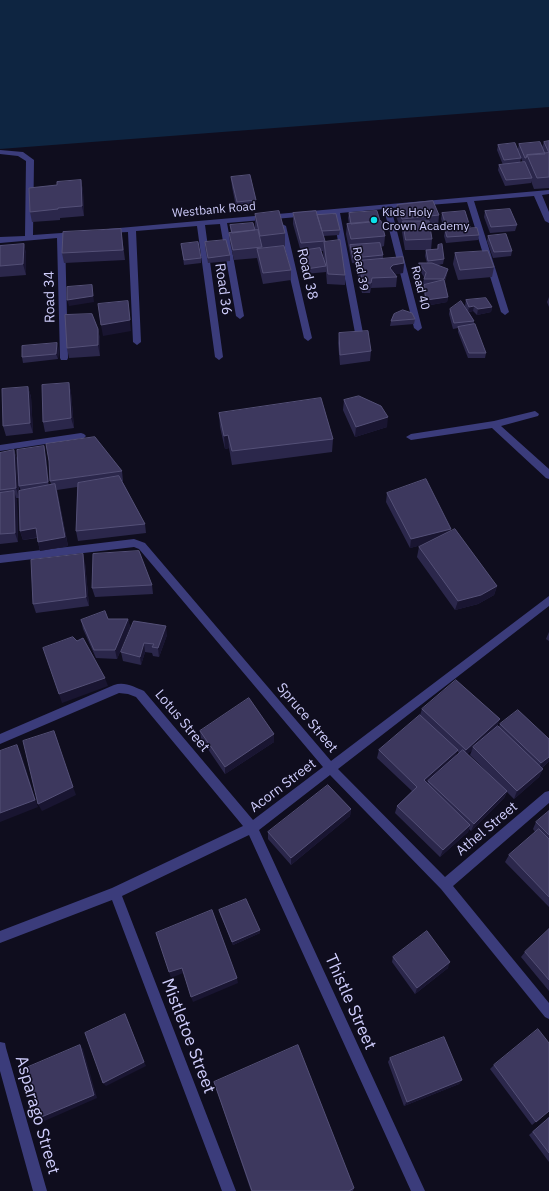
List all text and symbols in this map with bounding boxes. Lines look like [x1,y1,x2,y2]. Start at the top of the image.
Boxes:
street label: Westbank Road [172,199,256,221]
place label: Kids Holy Crown Academy [382,206,469,234]
marker: Kids Holy Crown Academy [369,215,379,225]
street label: Road 39 [349,246,371,292]
street label: Road 38 [293,247,321,301]
street label: Road 36 [211,262,235,316]
street label: Road 40 [408,265,432,311]
street label: Road 34 [41,271,59,323]
street label: Spruce Street [273,680,341,756]
street label: Lotus Street [151,686,213,756]
street label: Acorn Street [247,756,319,816]
street label: Athel Street [453,798,521,860]
street label: Thistle Street [320,951,380,1053]
street label: Mistletoe Street [157,976,219,1096]
street label: Asparago Street [10,1053,64,1177]

